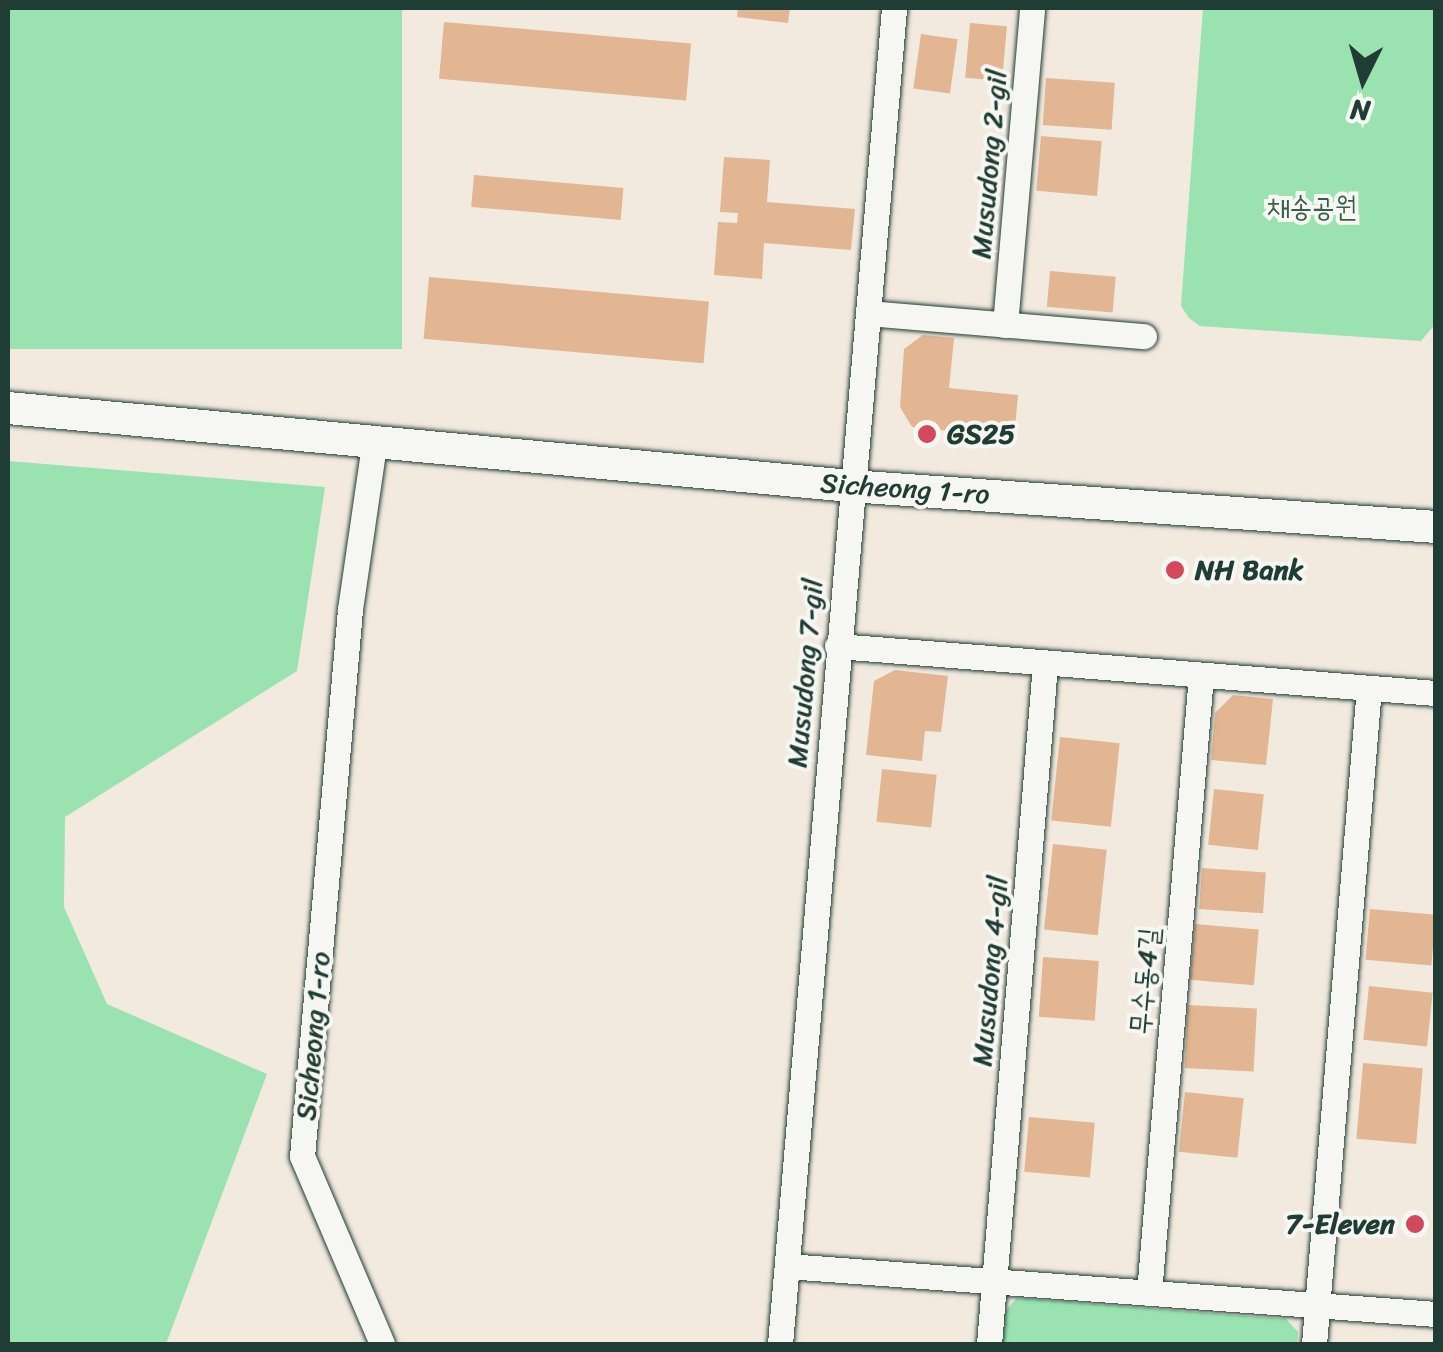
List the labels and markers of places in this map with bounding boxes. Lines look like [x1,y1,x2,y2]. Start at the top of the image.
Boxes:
place label: GS25 [947,417,1015,451]
marker: GS25 [916,423,938,445]
place label: NH Bank [1195,553,1303,587]
marker: NH Bank [1164,559,1186,581]
place label: 7-Eleven [1285,1207,1395,1241]
marker: 7-Eleven [1404,1213,1426,1235]

